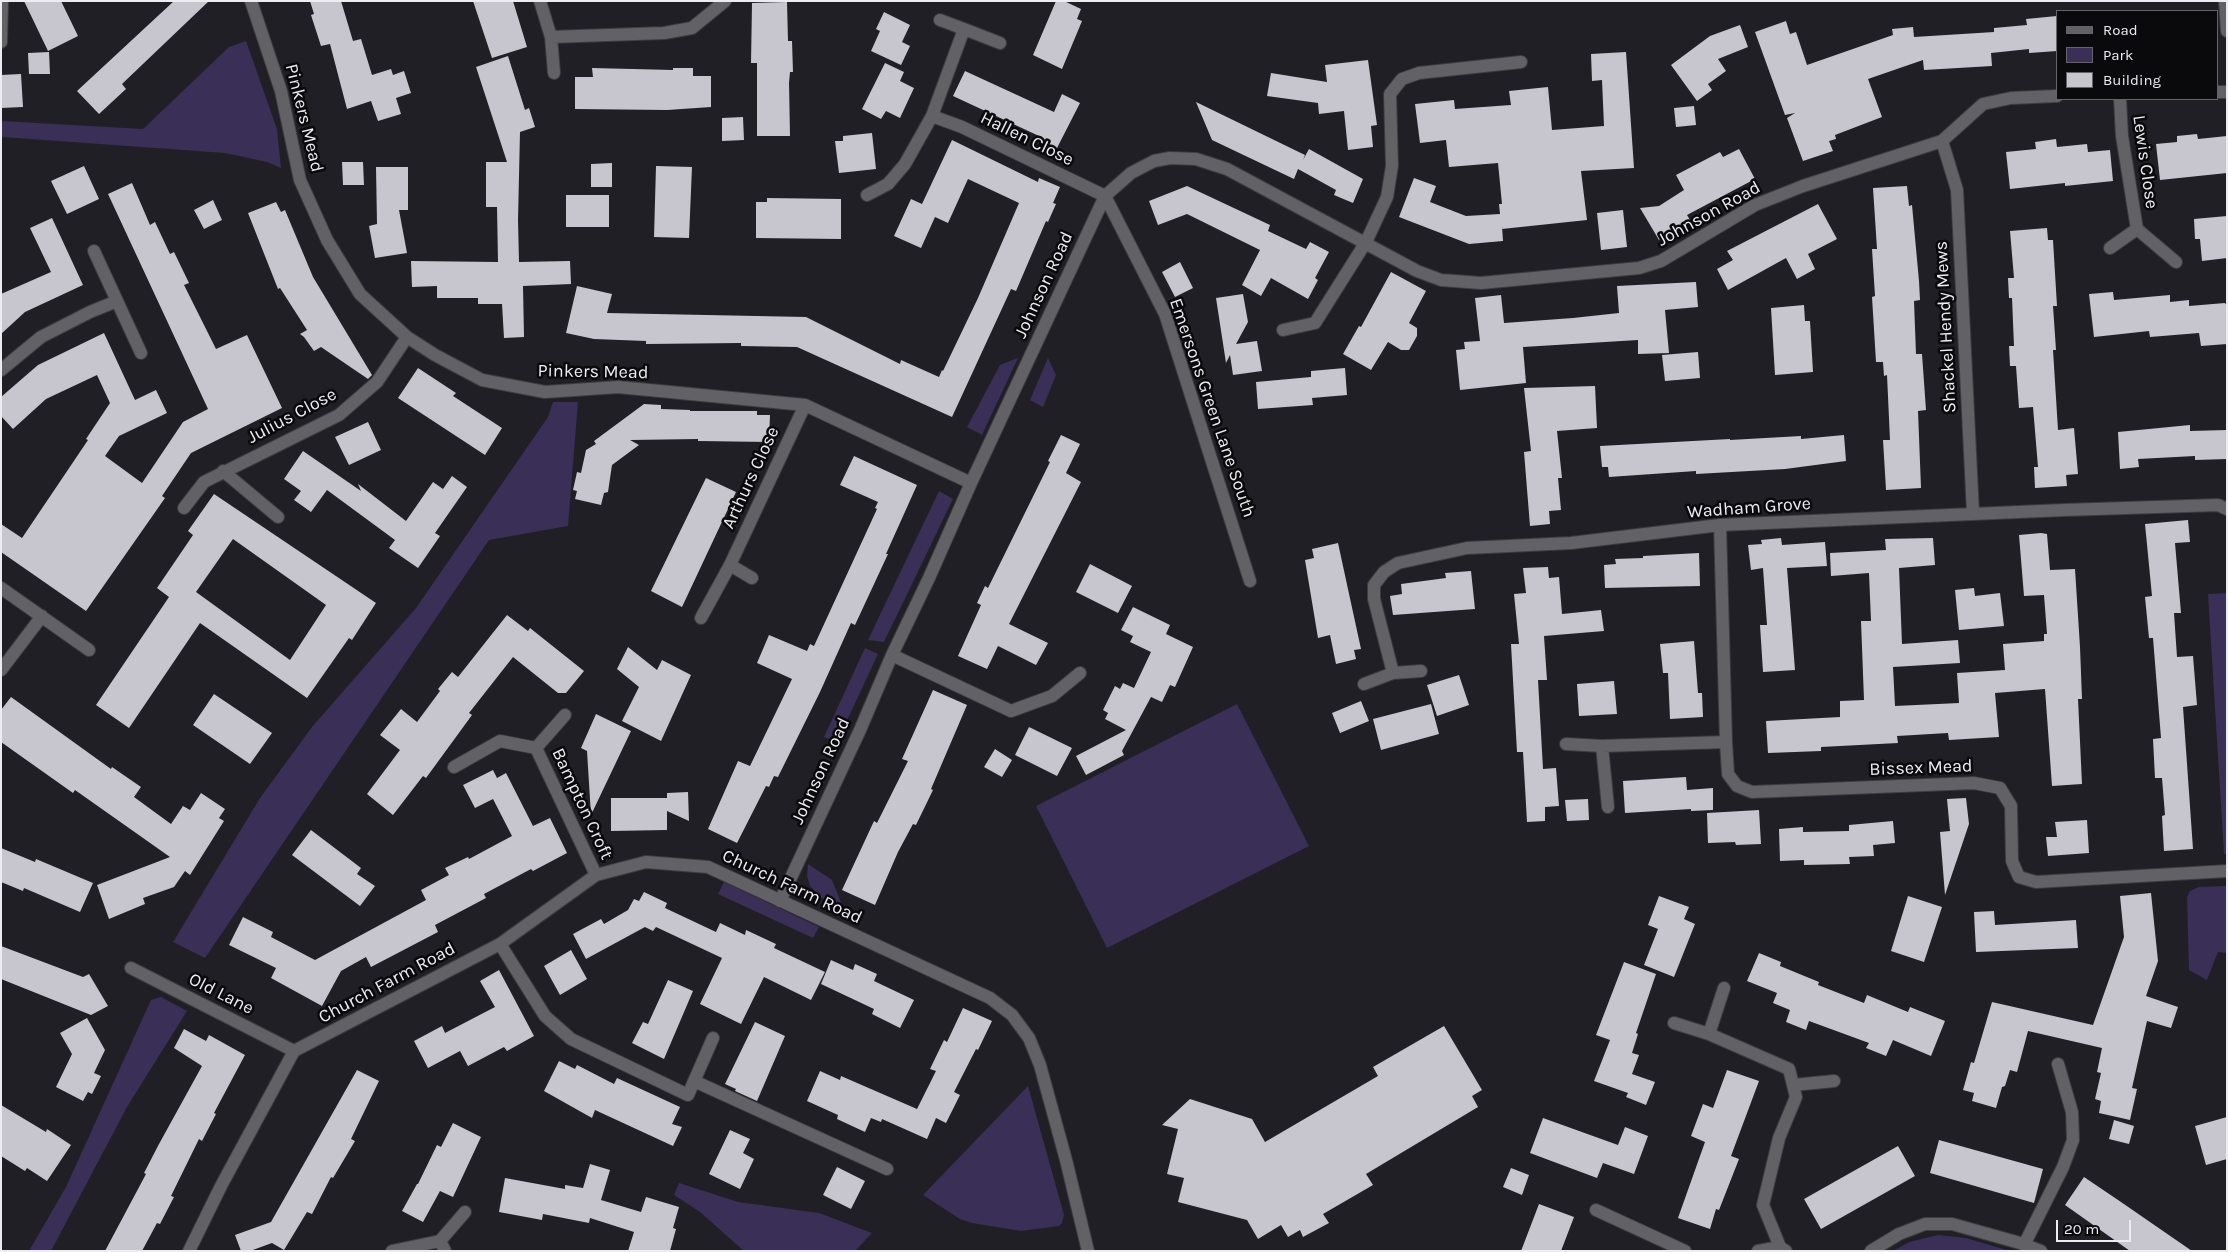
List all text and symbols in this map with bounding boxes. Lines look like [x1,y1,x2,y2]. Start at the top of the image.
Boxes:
legend [2056,10,2218,100]
text: Road [2103,21,2138,39]
text: Park [2103,46,2133,64]
street label: Pinkers Mead [280,62,328,174]
text: Building [2103,71,2161,89]
street label: Hallen Close [977,107,1077,171]
street label: Lewis Close [2128,114,2162,210]
street label: Johnson Road [1654,177,1764,251]
street label: Johnson Road [1010,228,1078,342]
street label: Shackel Hendy Mews [1931,241,1961,413]
street label: Emersons Green Lane South [1164,296,1260,520]
street label: Pinkers Mead [537,360,649,384]
street label: Julius Close [244,384,340,448]
street label: Arthurs Close [718,423,784,533]
street label: Wadham Grove [1686,493,1812,523]
street label: Johnson Road [787,714,855,828]
street label: Bampton Croft [547,745,617,863]
street label: Bissex Mead [1869,755,1973,781]
street label: Church Farm Road [719,845,865,929]
street label: Church Farm Road [315,938,459,1028]
street label: Old Lane [185,968,257,1020]
scale bar [2058,1210,2133,1242]
text: 20 m [2064,1220,2099,1238]

